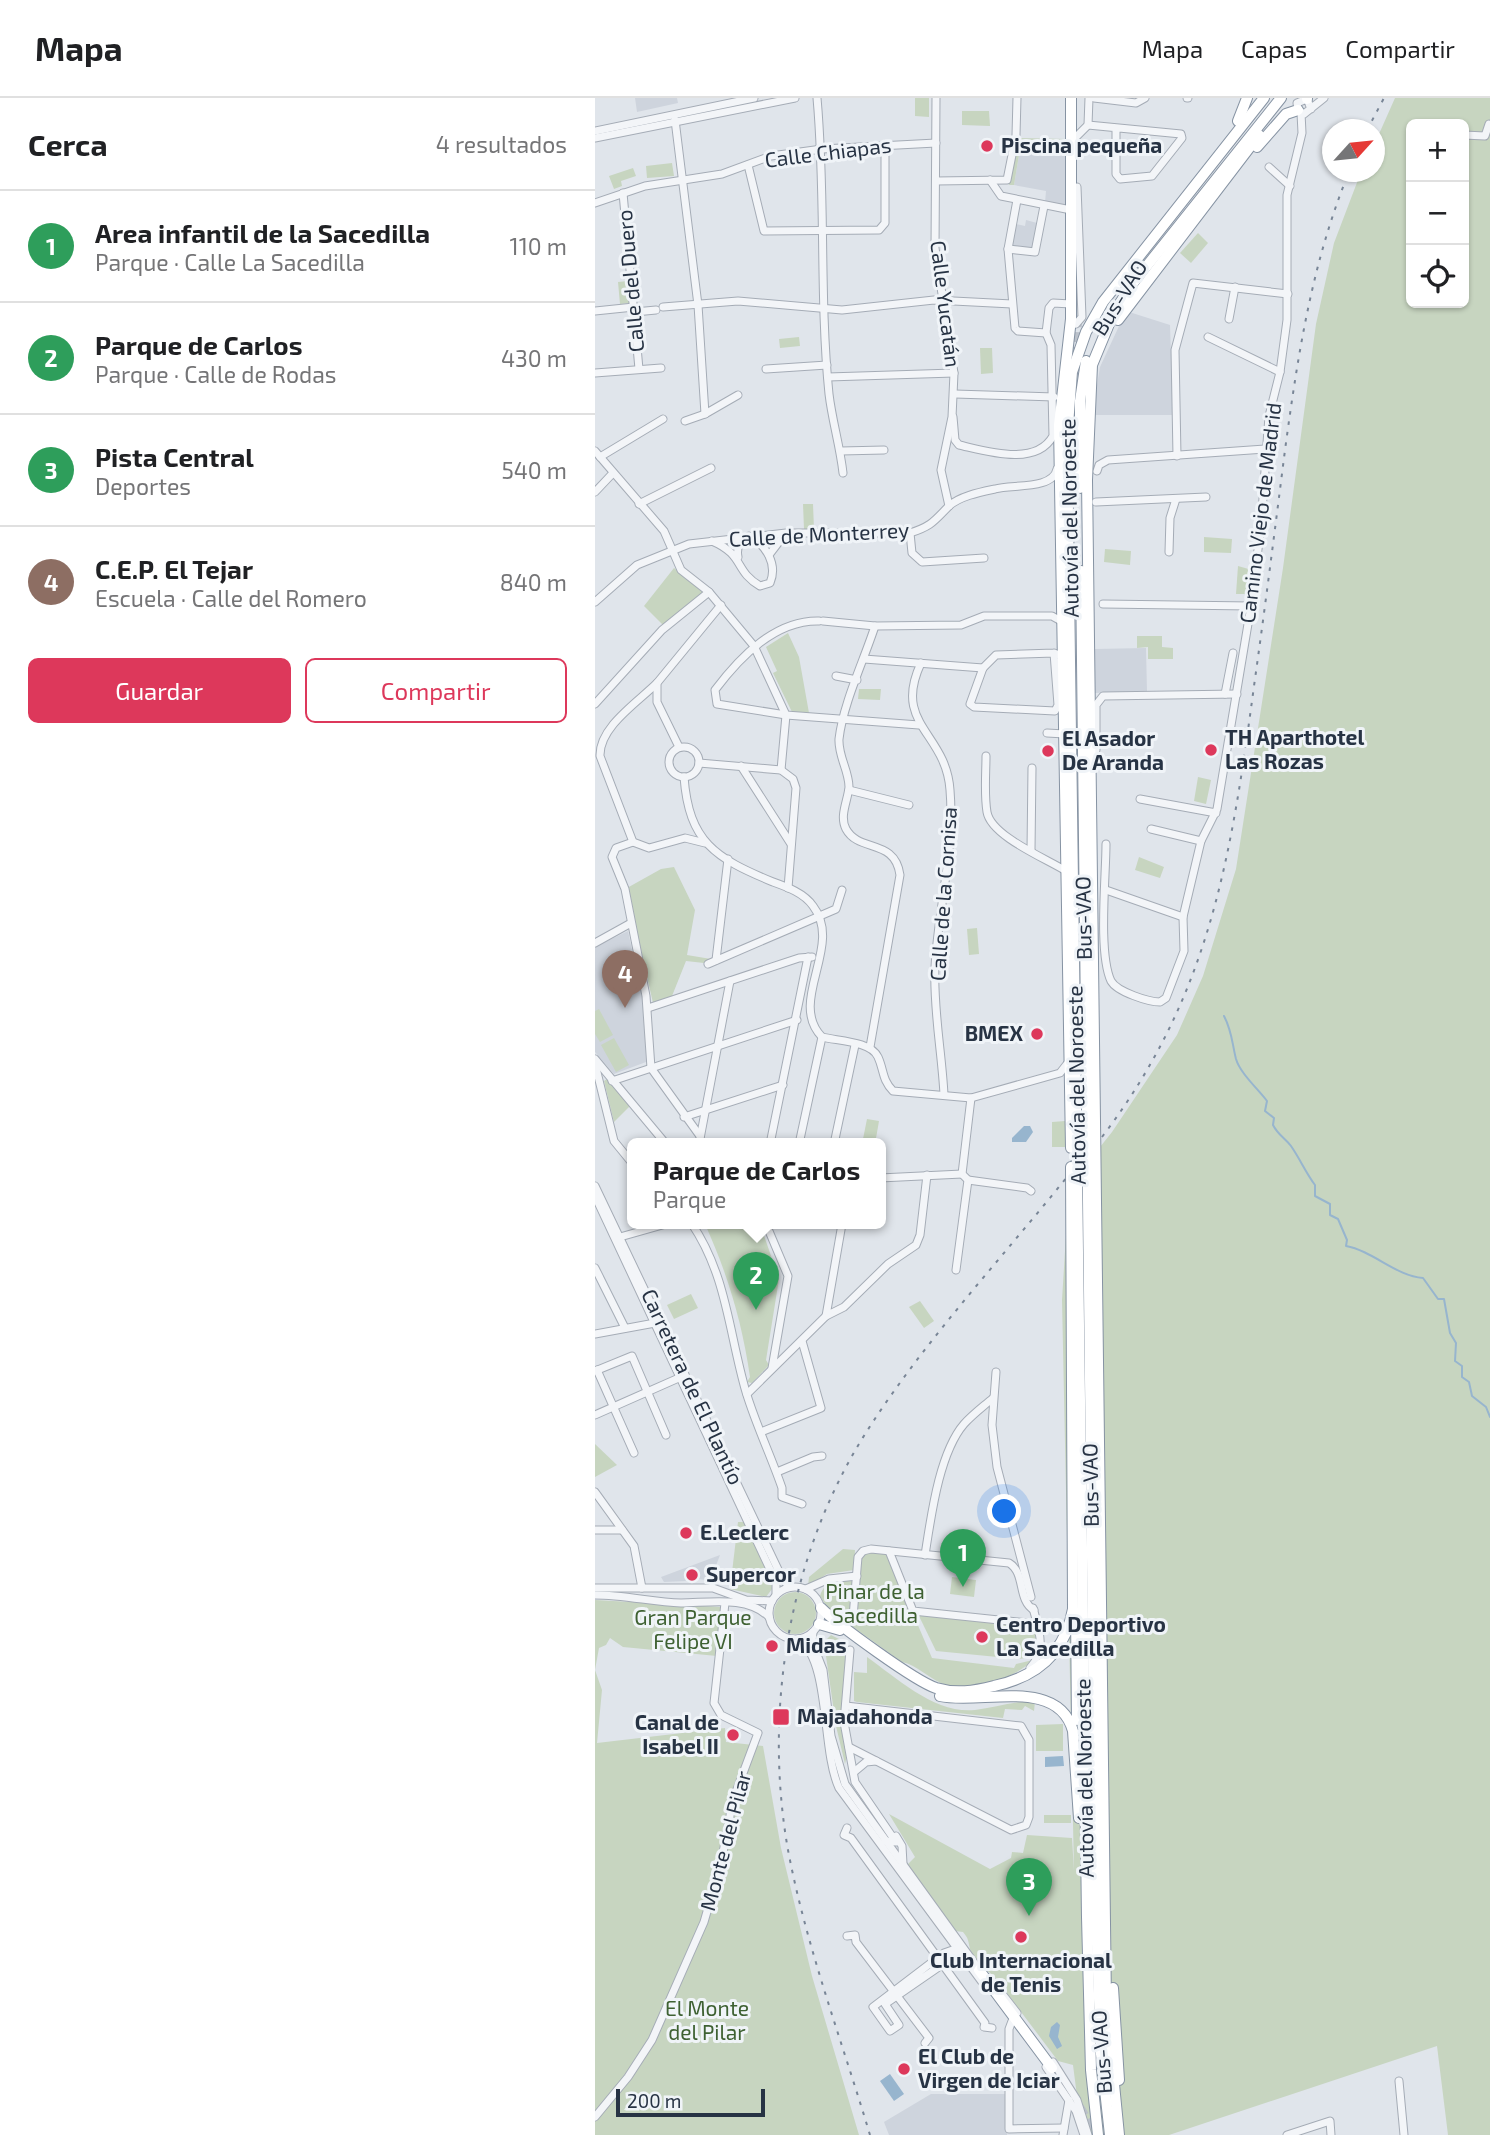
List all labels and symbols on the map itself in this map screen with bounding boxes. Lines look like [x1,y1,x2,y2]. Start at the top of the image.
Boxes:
north arrow [1322,119,1385,182]
street label: Calle Chiapas [763,131,892,172]
place label: Piscina pequeña [1001,132,1162,157]
marker: Piscina pequeña [979,138,995,154]
street label: Calle del Duero [611,209,648,353]
street label: Calle Yucatán [926,239,967,369]
street label: Bus-VAO [1086,255,1152,339]
street label: Camino Viejo de Madrid [1234,401,1286,625]
street label: Autovía del Noroeste [1054,418,1083,618]
street label: Calle de Monterrey [728,516,910,551]
place label: TH Aparthotel Las Rozas [1225,724,1364,773]
place label: El Asador De Aranda [1062,725,1164,774]
marker: TH Aparthotel Las Rozas [1203,742,1219,758]
marker: El Asador De Aranda [1040,743,1056,759]
street label: Calle de la Cornisa [924,806,961,982]
street label: Bus-VAO [1069,876,1096,960]
pin: 4 [602,950,648,1008]
street label: Autovía del Noroeste [1061,985,1090,1185]
place label: BMEX [965,1020,1023,1045]
marker: BMEX [1029,1026,1045,1042]
pin: 2 [733,1252,779,1310]
street label: Carretera de El Plantío [637,1285,750,1488]
street label: Bus-VAO [1076,1443,1103,1527]
your location [987,1494,1021,1528]
place label: E.Leclerc [700,1519,790,1544]
marker: E.Leclerc [678,1525,694,1541]
pin: 1 [940,1529,986,1587]
place label: Supercor [706,1561,796,1586]
marker: Supercor [684,1567,700,1583]
park label: Pinar de la Sacedilla [825,1578,925,1627]
park label: Gran Parque Felipe VI [634,1604,752,1653]
place label: Centro Deportivo La Sacedilla [996,1611,1166,1660]
marker: Centro Deportivo La Sacedilla [974,1629,990,1645]
place label: Midas [786,1632,847,1657]
marker: Midas [764,1638,780,1654]
street label: Autovía del Noroeste [1069,1678,1098,1878]
place label: Majadahonda [797,1703,933,1728]
marker: Majadahonda [771,1707,791,1727]
place label: Canal de Isabel II [635,1709,719,1758]
marker: Canal de Isabel II [725,1727,741,1743]
street label: Monte del Pilar [694,1767,755,1913]
pin: 3 [1006,1858,1052,1916]
marker: Club Internacional de Tenis [1013,1929,1029,1945]
place label: Club Internacional de Tenis [930,1947,1112,1996]
park label: El Monte del Pilar [665,1995,749,2044]
street label: Bus-VAO [1085,2009,1116,2095]
place label: El Club de Virgen de Iciar [918,2043,1060,2092]
marker: El Club de Virgen de Iciar [896,2061,912,2077]
scale bar [616,2086,765,2118]

